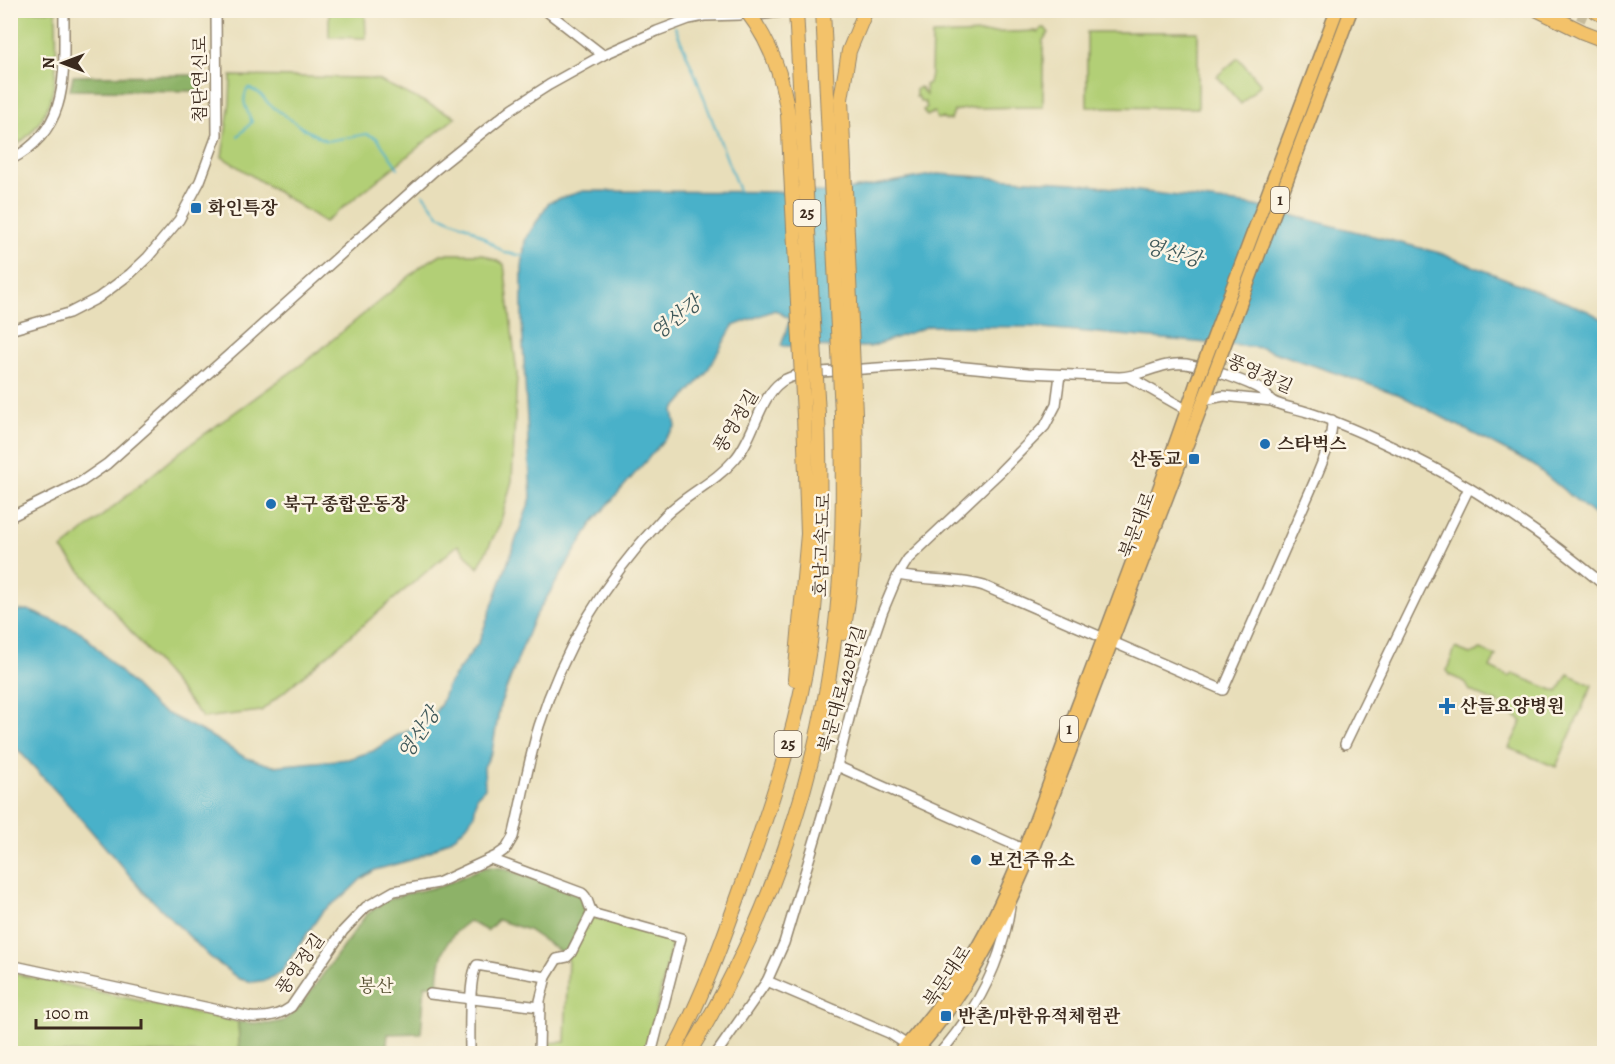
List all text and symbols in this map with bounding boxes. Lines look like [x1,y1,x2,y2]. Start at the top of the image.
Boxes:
north arrow [33,33,93,93]
street label: 첨단연신로 [188,36,212,122]
text: N [38,57,60,69]
road number: 1 [1271,187,1289,213]
place label: 화인특장 [208,196,278,220]
road number: 25 [794,200,820,226]
marker: 화인특장 [189,201,203,215]
water label: 영산강 [1142,232,1207,274]
water label: 영산강 [645,288,709,346]
street label: 풍영정길 [1223,349,1297,399]
street label: 풍영정길 [708,385,764,457]
place label: 스타벅스 [1277,432,1347,456]
marker: 스타벅스 [1258,437,1272,451]
place label: 산동교 [1130,447,1183,471]
marker: 산동교 [1187,452,1201,466]
street label: 북문대로 [1113,488,1161,562]
place label: 북구 종합운동장 [283,492,408,516]
street label: 호남고속도로 [808,492,836,598]
marker: 북구 종합운동장 [264,497,278,511]
street label: 북문대로420번길 [812,623,872,755]
place label: 산들요양병원 [1460,694,1564,718]
marker: 산들요양병원 [1438,697,1456,715]
water label: 영산강 [392,699,448,765]
road number: 1 [1060,716,1078,742]
road number: 25 [774,731,802,757]
place label: 보건주유소 [988,848,1076,872]
marker: 보건주유소 [969,853,983,867]
street label: 풍영정길 [270,929,330,999]
street label: 북문대로 [918,940,976,1012]
park label: 봉산 [359,974,394,998]
scale bar [36,992,141,1030]
text: 100 m [45,1001,89,1025]
place label: 반촌/마한유적체험관 [958,1004,1121,1028]
marker: 반촌/마한유적체험관 [939,1009,953,1023]

